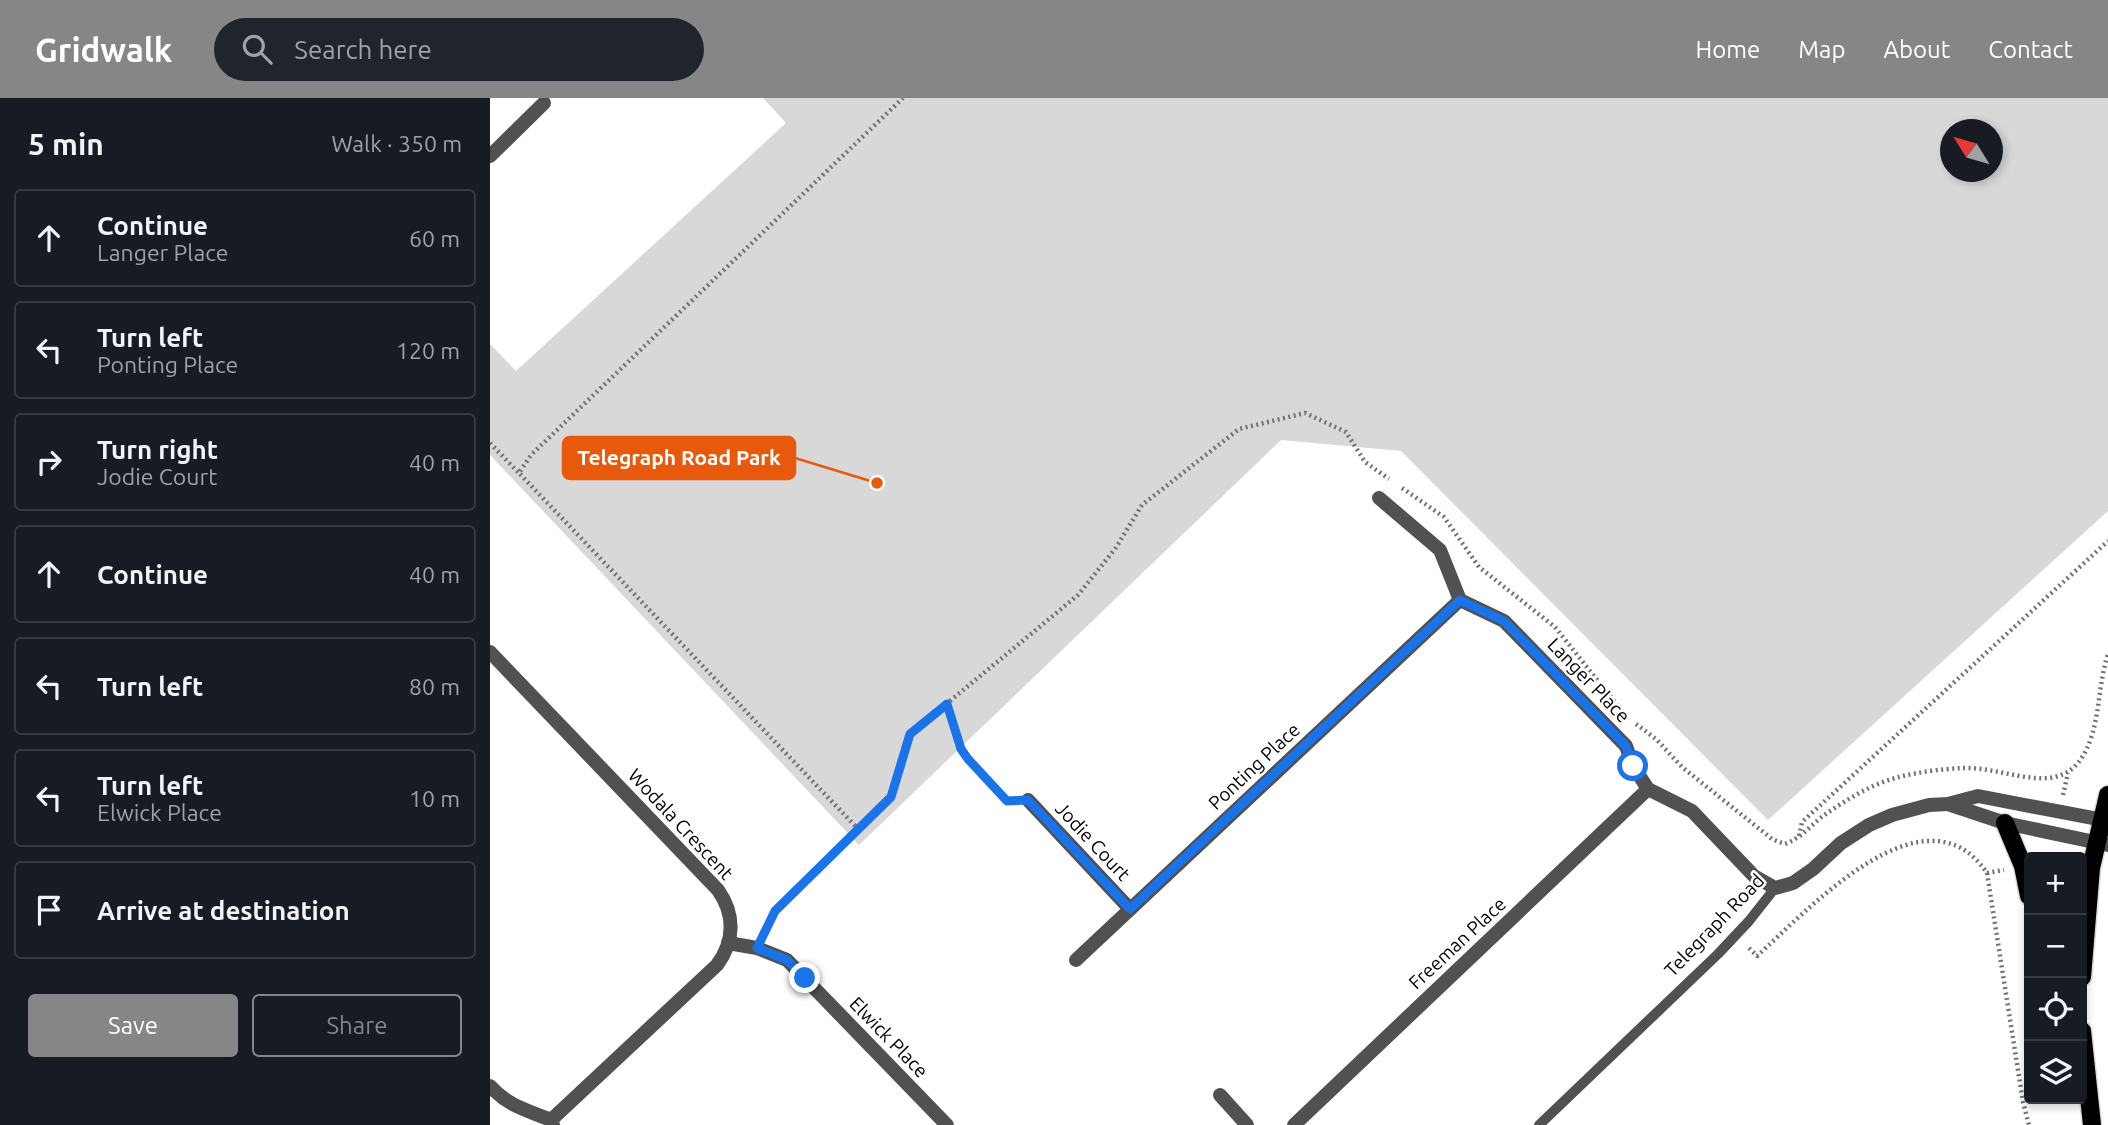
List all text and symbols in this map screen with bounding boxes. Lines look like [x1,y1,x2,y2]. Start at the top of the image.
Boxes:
search box [214,18,704,81]
icon: search [238,30,276,68]
text: Gridwalk [35,31,172,68]
text: Search here [294,35,432,64]
text: Home [1695,36,1760,63]
text: Map [1798,36,1845,63]
text: About [1883,36,1950,63]
text: Contact [1988,36,2073,63]
north arrow [1940,119,2003,182]
text: 5 min [28,127,104,161]
text: Walk · 350 m [331,131,462,156]
text: Continue [97,211,208,240]
icon: ahead [30,219,68,257]
text: 60 m [409,226,460,251]
text: Langer Place [97,240,229,265]
text: Turn left [97,323,203,352]
icon: left [30,331,68,369]
text: 120 m [396,338,460,363]
text: Ponting Place [97,352,238,377]
text: Turn right [97,435,218,464]
callout: Telegraph Road Park [563,437,795,479]
icon: right [30,443,68,481]
text: Telegraph Road Park [577,445,781,469]
text: 40 m [409,450,460,475]
text: Jodie Court [97,464,217,489]
icon: ahead [30,555,68,593]
text: Continue [97,560,208,589]
text: 40 m [409,562,460,587]
street label: Langer Place [1543,633,1635,727]
icon: left [30,667,68,705]
text: Turn left [97,672,203,701]
text: 80 m [409,674,460,699]
street label: Ponting Place [1204,718,1304,814]
route start [1617,750,1648,781]
street label: Wodala Crescent [624,764,738,884]
text: Turn left [97,771,203,800]
icon: left [30,779,68,817]
text: 10 m [409,786,460,811]
street label: Jodie Court [1051,797,1135,885]
text: Elwick Place [97,800,222,825]
map controls [2024,852,2087,1104]
button: + [2024,852,2087,915]
street label: Telegraph Road [1660,869,1768,981]
icon: arrive [30,891,68,929]
street label: Freeman Place [1404,892,1510,994]
text: Arrive at destination [97,896,350,925]
button: − [2024,915,2087,978]
route end [789,962,820,993]
button: locate [2024,978,2087,1041]
street label: Elwick Place [845,992,933,1082]
button: Save [28,994,238,1057]
button: Share [252,994,462,1057]
button: layers [2024,1041,2087,1104]

